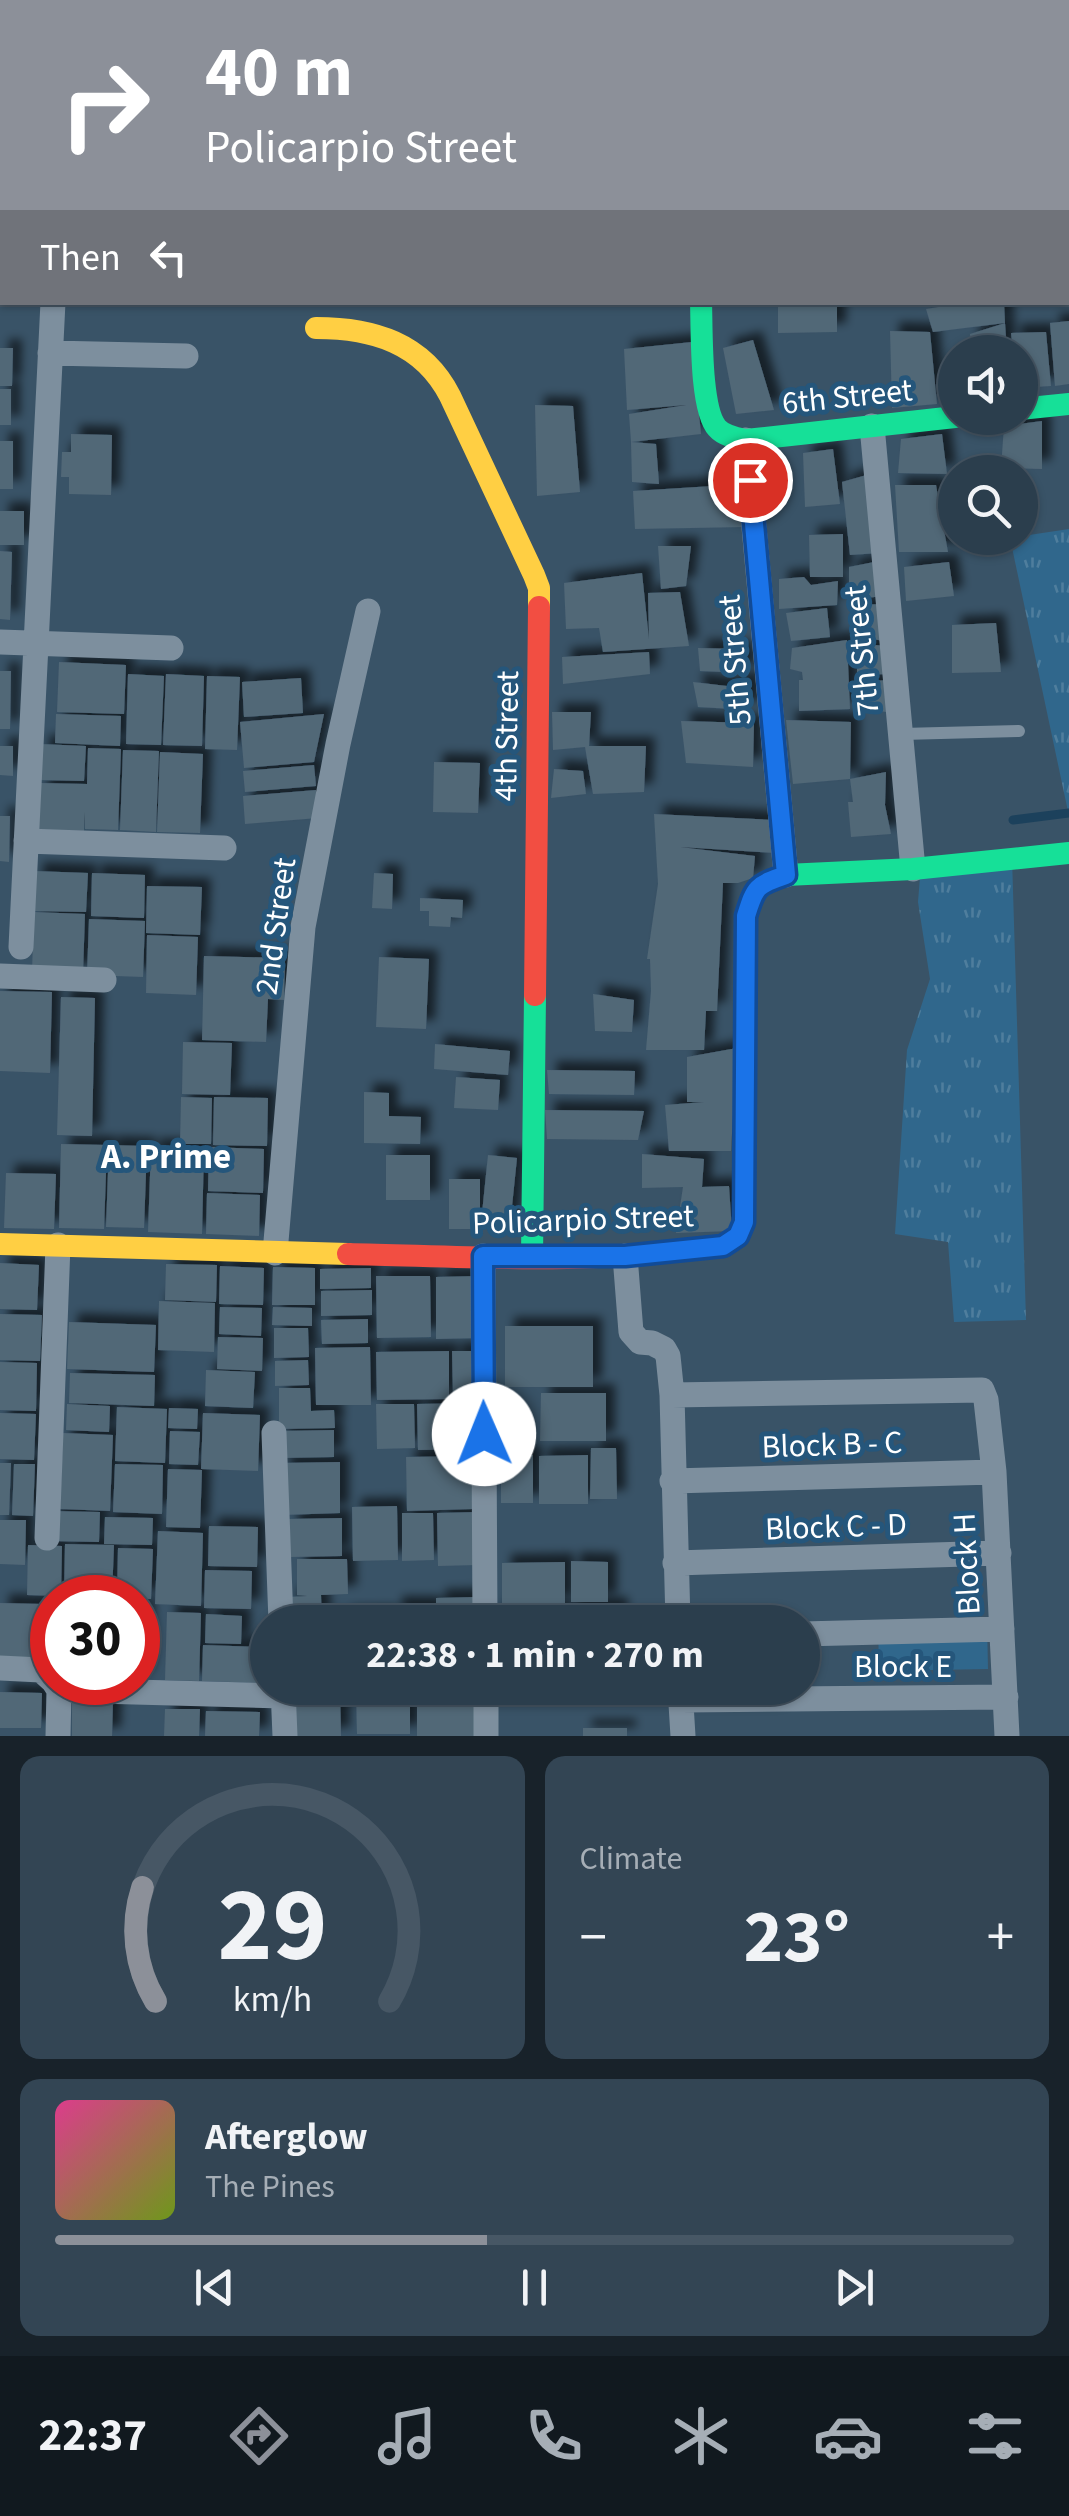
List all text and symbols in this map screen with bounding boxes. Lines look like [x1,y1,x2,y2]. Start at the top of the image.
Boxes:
text: 40 m [205,23,353,123]
icon: right [40,40,170,170]
text: Policarpio Street [205,116,517,180]
icon: left [141,230,196,285]
text: Then [40,231,121,285]
map controls [938,335,1038,555]
button: sound [938,335,1038,435]
street label: 6th Street [780,367,915,427]
pin [708,438,793,523]
icon: arrive [723,453,778,508]
button: search [938,455,1038,555]
street label: 7th Street [832,583,892,718]
street label: 5th Street [706,593,764,727]
street label: 4th Street [483,670,531,802]
street label: 2nd Street [244,855,308,998]
district label: A. Prime [100,1132,231,1182]
street label: Policarpio Street [471,1193,695,1247]
position arrow [432,1382,536,1486]
street label: Block B - C [761,1420,903,1470]
street label: Block C - D [764,1502,908,1552]
street label: Block H [941,1512,993,1616]
speed limit sign: 30 [30,1575,160,1705]
text: 22:38 · 1 min · 270 m [366,1628,704,1682]
street label: Block E [854,1644,952,1690]
text: Climate [580,1836,682,1882]
text: 29 [217,1853,327,2001]
text: 23° [743,1884,850,1991]
text: − [580,1899,607,1977]
text: + [987,1899,1014,1977]
text: km/h [233,1974,312,2025]
text: Afterglow [205,2110,368,2164]
text: The Pines [205,2164,335,2210]
icon: previous [187,2260,242,2315]
icon: pause [507,2260,562,2315]
icon: next [827,2260,882,2315]
icon: directions [224,2401,294,2471]
icon: music [372,2401,442,2471]
icon: phone [519,2401,589,2471]
icon: climate [666,2401,736,2471]
icon: car [813,2401,883,2471]
icon: filters [960,2401,1030,2471]
text: 22:37 [39,2404,147,2468]

